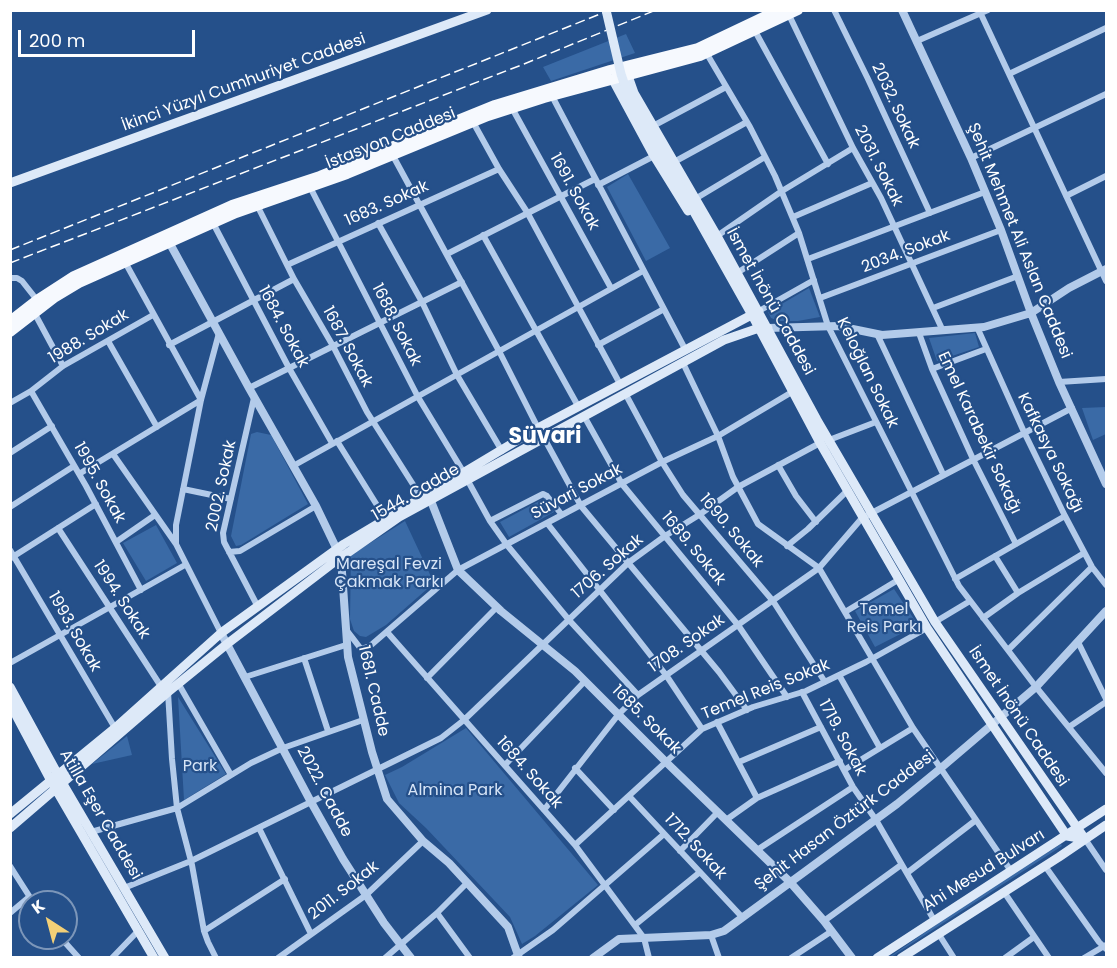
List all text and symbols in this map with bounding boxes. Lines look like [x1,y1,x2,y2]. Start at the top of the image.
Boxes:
scale bar [21,18,198,56]
text: 200 m [29,28,85,53]
street label: İkinci Yüzyıl Cumhuriyet Caddesi [120,30,368,136]
street label: 2032. Sokak [867,60,923,152]
street label: İstasyon Caddesi [323,104,459,174]
street label: Şehit Mehmet Ali Aslan Caddesi [963,120,1075,362]
street label: 2031. Sokak [849,122,907,210]
street label: 1691. Sokak [545,150,603,234]
street label: 1683. Sokak [342,177,432,231]
street label: İsmet İnönü Caddesi [722,225,818,379]
street label: 2034. Sokak [859,226,953,278]
street label: 1688. Sokak [367,281,425,369]
street label: 1684. Sokak [253,283,313,371]
street label: 1687. Sokak [318,303,376,391]
street label: 1988. Sokak [46,306,132,368]
street label: Keloğlan Sokak [832,315,902,431]
street label: Emel Karabekir Sokağı [933,349,1025,517]
street label: Kafkasya Sokağı [1013,390,1087,516]
district label: Süvari [509,424,581,450]
street label: 2002. Sokak [203,438,241,534]
street label: 1995. Sokak [69,439,129,527]
street label: 1544. Cadde [369,460,463,526]
street label: Süvari Sokak [528,460,626,524]
street label: 1690. Sokak [695,490,767,572]
street label: 1689. Sokak [657,508,729,590]
street label: 1706. Sokak [568,531,648,603]
park label: Mareşal Fevzi Çakmak Parkı [334,555,444,593]
street label: 1994. Sokak [88,557,154,643]
street label: 1993. Sokak [43,589,105,675]
park label: Temel Reis Parkı [847,600,921,638]
street label: 1708. Sokak [645,611,729,677]
street label: İsmet İnönü Caddesi [964,643,1072,791]
street label: 1681. Cadde [353,644,393,738]
street label: Temel Reis Sokak [699,656,833,724]
street label: 1685. Sokak [607,681,685,759]
street label: 1719. Sokak [814,697,870,779]
street label: 1684. Sokak [492,733,566,813]
street label: 2022. Cadde [292,743,356,841]
street label: Atilla Eşer Caddesi [55,746,145,884]
street label: Şehit Hasan Öztürk Caddesi [751,747,939,895]
park label: Park [183,757,217,777]
park label: Almina Park [408,781,502,801]
street label: 1712. Sokak [660,810,730,884]
street label: Ahi Mesud Bulvarı [919,826,1049,916]
street label: 2011. Sokak [305,858,383,924]
north arrow [18,890,78,950]
text: K [27,894,50,919]

